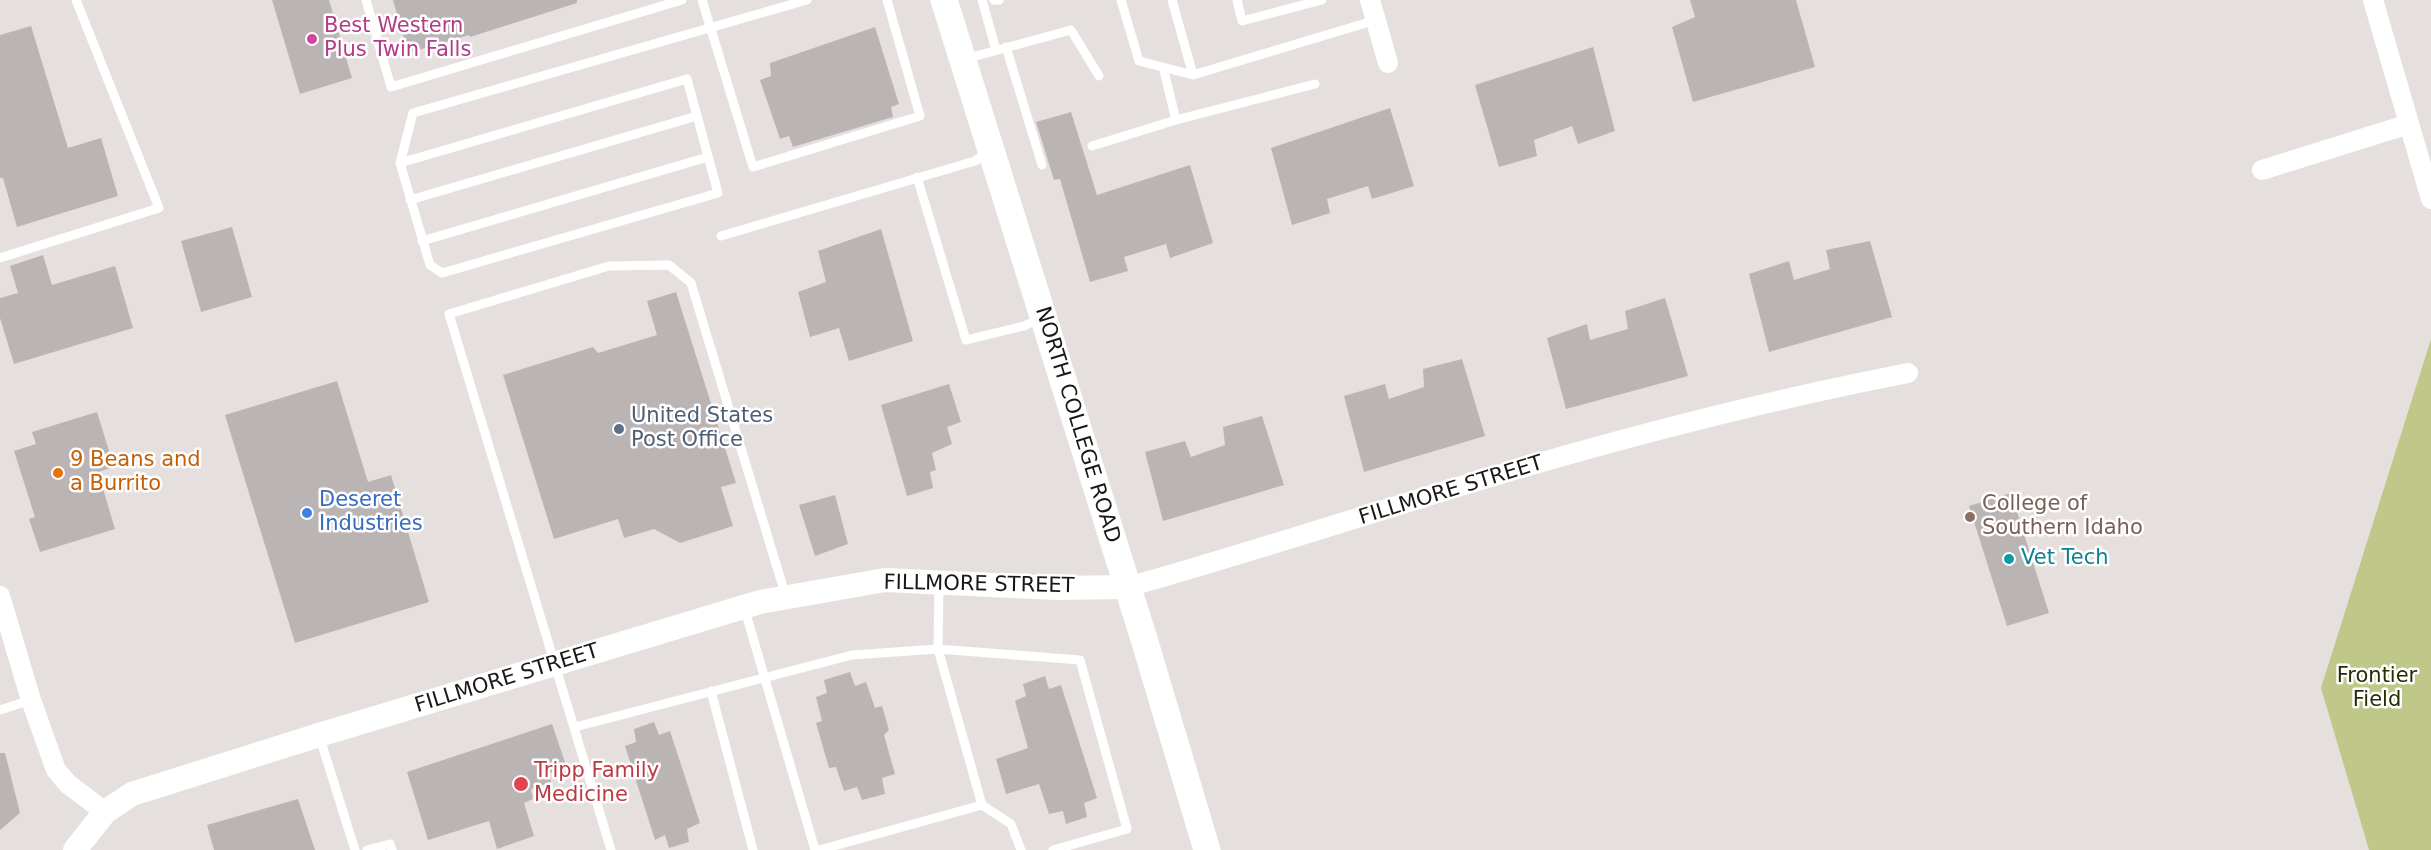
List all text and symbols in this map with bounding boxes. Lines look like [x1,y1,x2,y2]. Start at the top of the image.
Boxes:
place label: Best Western Plus Twin Falls [324,14,471,64]
marker: Best Western Plus Twin Falls [305,32,319,46]
street label: NORTH COLLEGE ROAD [1029,304,1125,546]
place label: United States Post Office [631,404,773,454]
marker: United States Post Office [612,422,626,436]
place label: 9 Beans and a Burrito [70,448,201,498]
street label: FILLMORE STREET [1356,451,1546,531]
marker: 9 Beans and a Burrito [51,466,65,480]
place label: Deseret Industries [319,488,423,538]
place label: College of Southern Idaho [1982,492,2143,542]
marker: Deseret Industries [300,506,314,520]
marker: College of Southern Idaho [1963,510,1977,524]
place label: Vet Tech [2021,546,2109,572]
marker: Vet Tech [2002,552,2016,566]
street label: FILLMORE STREET [883,571,1075,599]
street label: FILLMORE STREET [412,639,602,719]
park label: Frontier Field [2337,664,2417,714]
place label: Tripp Family Medicine [534,759,659,809]
marker: Tripp Family Medicine [512,775,530,793]

